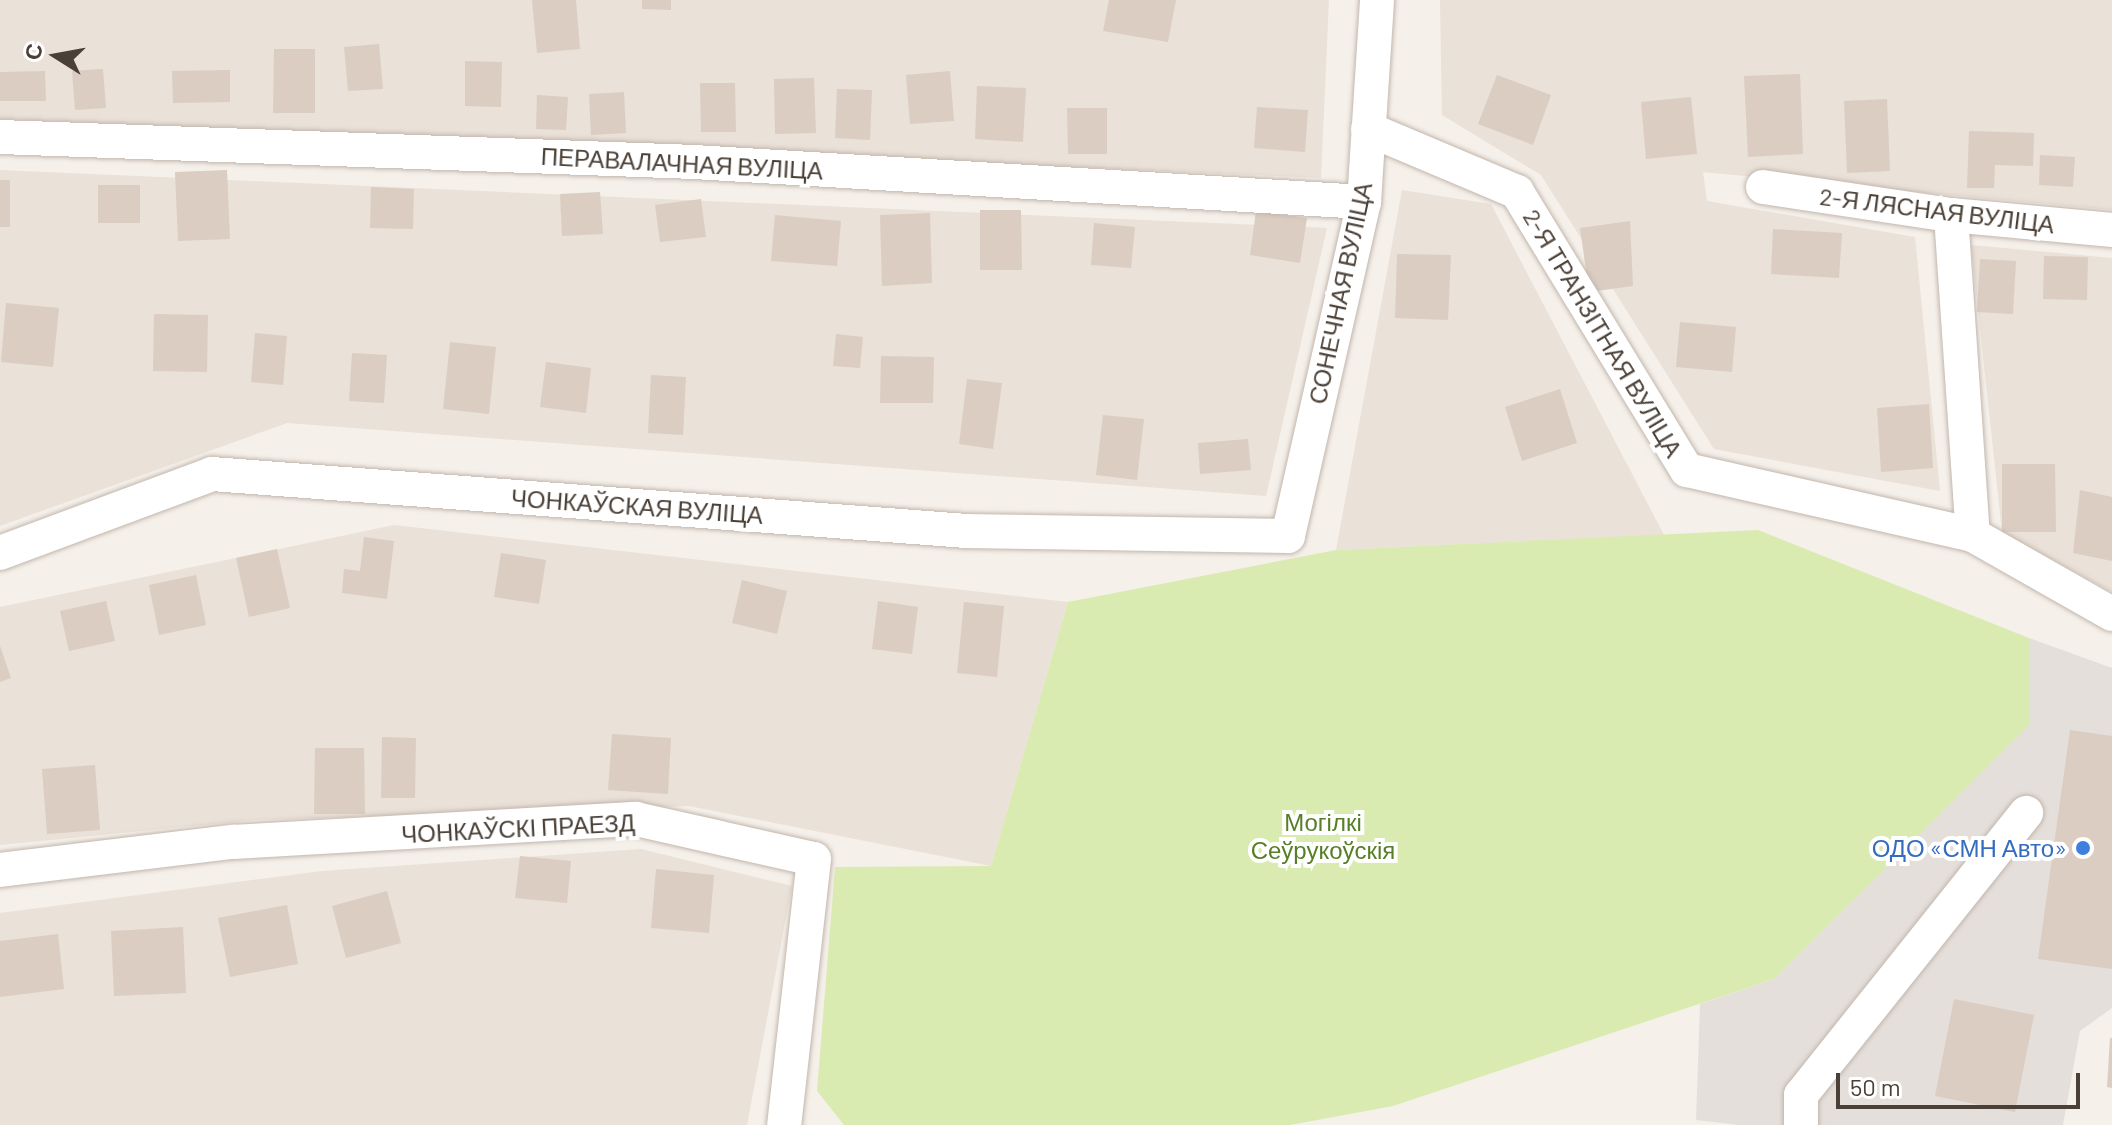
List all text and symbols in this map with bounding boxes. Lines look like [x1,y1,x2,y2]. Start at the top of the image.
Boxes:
north arrow [16,16,96,96]
text: С [18,41,47,62]
street label: ПЕРАВАЛАЧНАЯ ВУЛІЦА [540,141,824,185]
street label: СОНЕЧНАЯ ВУЛІЦА [1302,179,1378,407]
street label: 2-Я ЛЯСНАЯ ВУЛІЦА [1818,181,2056,239]
street label: 2-Я ТРАНЗІТНАЯ ВУЛІЦА [1518,204,1688,462]
street label: ЧОНКАЎСКАЯ ВУЛІЦА [510,483,764,529]
street label: ЧОНКАЎСКІ ПРАЕЗД [400,807,636,849]
park label: Могілкі Сеўрукоўскія [1251,808,1395,864]
place label: ОДО «СМН Авто» [1872,834,2067,862]
marker: ОДО «СМН Авто» [2074,839,2092,857]
scale bar [1840,1057,2084,1107]
text: 50 m [1850,1072,1901,1101]

